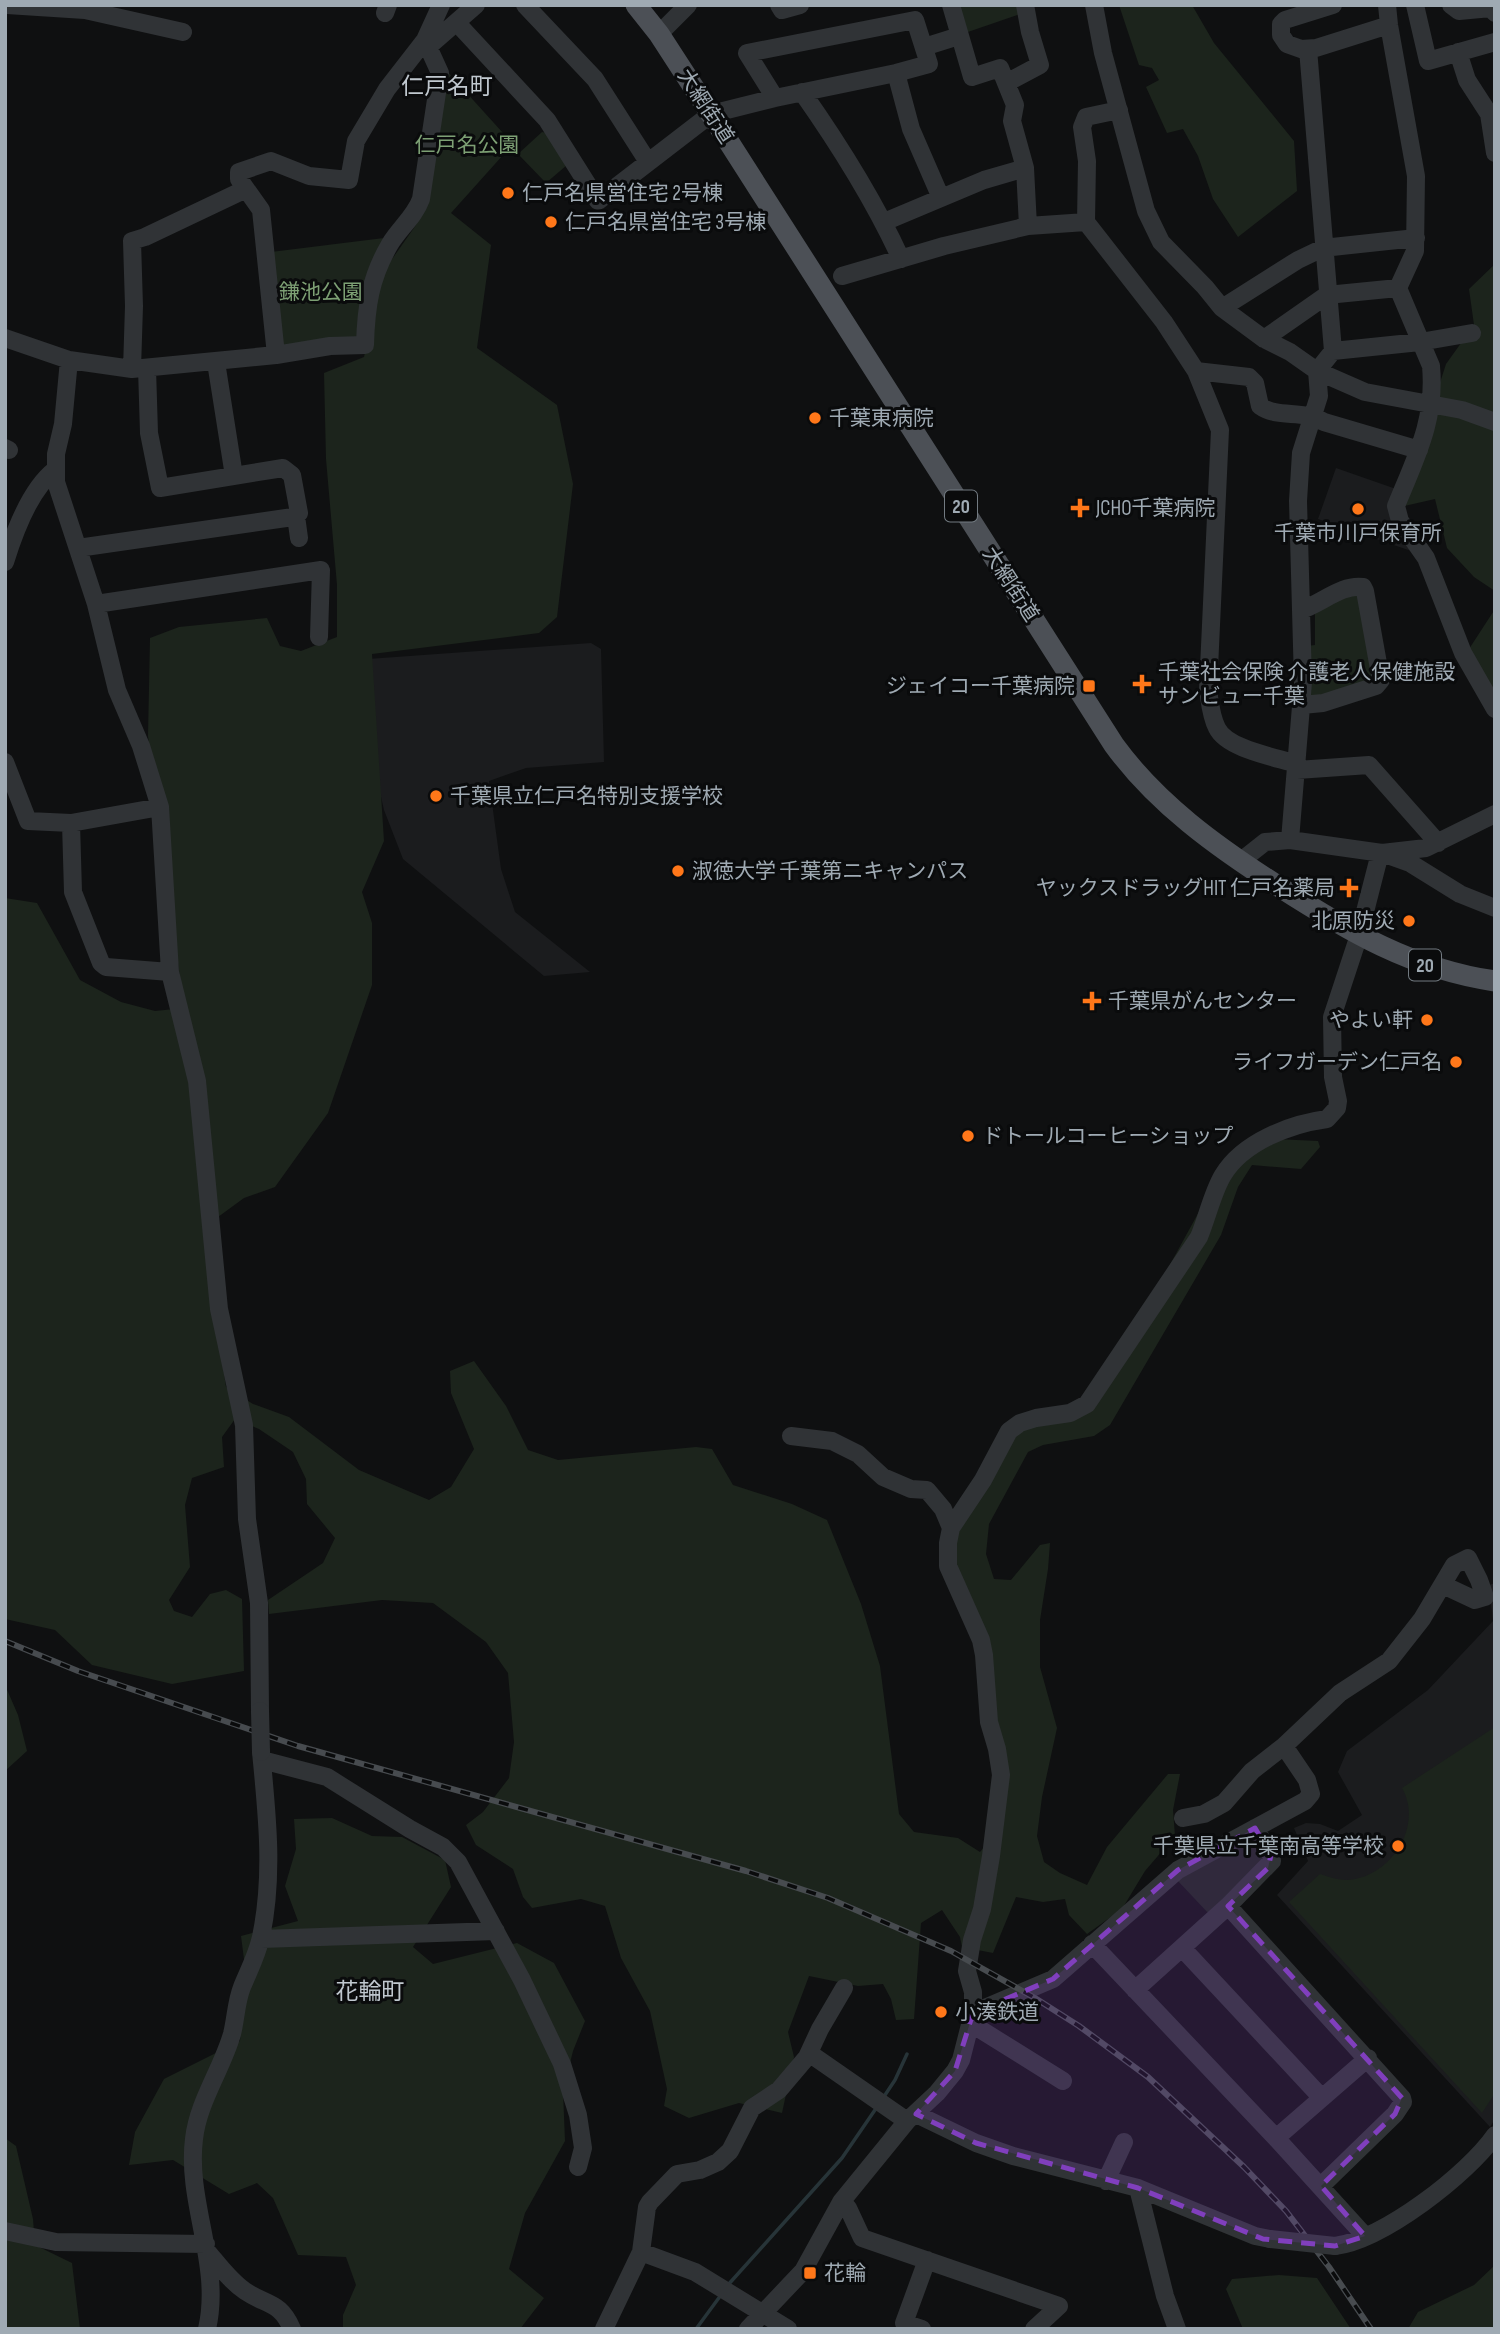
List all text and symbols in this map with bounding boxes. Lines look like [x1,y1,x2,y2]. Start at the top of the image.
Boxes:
street label: 大網街道 [672,64,739,148]
district label: 仁戸名町 [401,73,493,101]
park label: 仁戸名公園 [415,133,520,158]
place label: 仁戸名県営住宅 2号棟 [522,181,723,206]
marker: 仁戸名県営住宅 2号棟 [500,185,516,201]
place label: 仁戸名県営住宅 3号棟 [565,210,766,235]
marker: 仁戸名県営住宅 3号棟 [543,214,559,230]
park label: 鎌池公園 [279,280,363,305]
place label: 千葉東病院 [829,406,934,431]
marker: 千葉東病院 [807,410,823,426]
road number: 20 [945,491,977,522]
place label: JCHO千葉病院 [1095,496,1216,521]
marker: JCHO千葉病院 [1070,498,1090,518]
marker: 千葉市川戸保育所 [1350,501,1366,517]
place label: 千葉市川戸保育所 [1274,521,1442,546]
street label: 大網街道 [977,542,1044,626]
place label: 千葉社会保険 介護老人保健施設 サンビュー千葉 [1158,660,1455,709]
place label: ジェイコー千葉病院 [886,674,1075,699]
marker: 千葉社会保険 介護老人保健施設 サンビュー千葉 [1132,674,1152,694]
marker: ジェイコー千葉病院 [1081,678,1097,694]
place label: 千葉県立仁戸名特別支援学校 [450,784,723,809]
marker: 千葉県立仁戸名特別支援学校 [428,788,444,804]
place label: 淑徳大学 千葉第ニキャンパス [692,859,968,884]
marker: 淑徳大学 千葉第ニキャンパス [670,863,686,879]
place label: ヤックスドラッグHIT 仁戸名薬局 [1036,876,1335,901]
marker: ヤックスドラッグHIT 仁戸名薬局 [1341,880,1357,896]
place label: 北原防災 [1311,909,1395,934]
marker: 北原防災 [1401,913,1417,929]
road number: 20 [1409,950,1441,981]
place label: 千葉県がんセンター [1108,989,1297,1014]
marker: 千葉県がんセンター [1082,991,1102,1011]
place label: やよい軒 [1329,1008,1413,1033]
marker: やよい軒 [1419,1012,1435,1028]
place label: ライフガーデン仁戸名 [1232,1050,1442,1075]
marker: ライフガーデン仁戸名 [1448,1054,1464,1070]
place label: ドトールコーヒーショップ [982,1124,1233,1149]
marker: ドトールコーヒーショップ [960,1128,976,1144]
place label: 千葉県立千葉南高等学校 [1153,1834,1384,1859]
marker: 千葉県立千葉南高等学校 [1390,1838,1406,1854]
district label: 花輪町 [336,1978,405,2006]
place label: 小湊鉄道 [955,2000,1039,2025]
marker: 小湊鉄道 [933,2004,949,2020]
place label: 花輪 [824,2261,866,2286]
marker: 花輪 [802,2265,818,2281]

